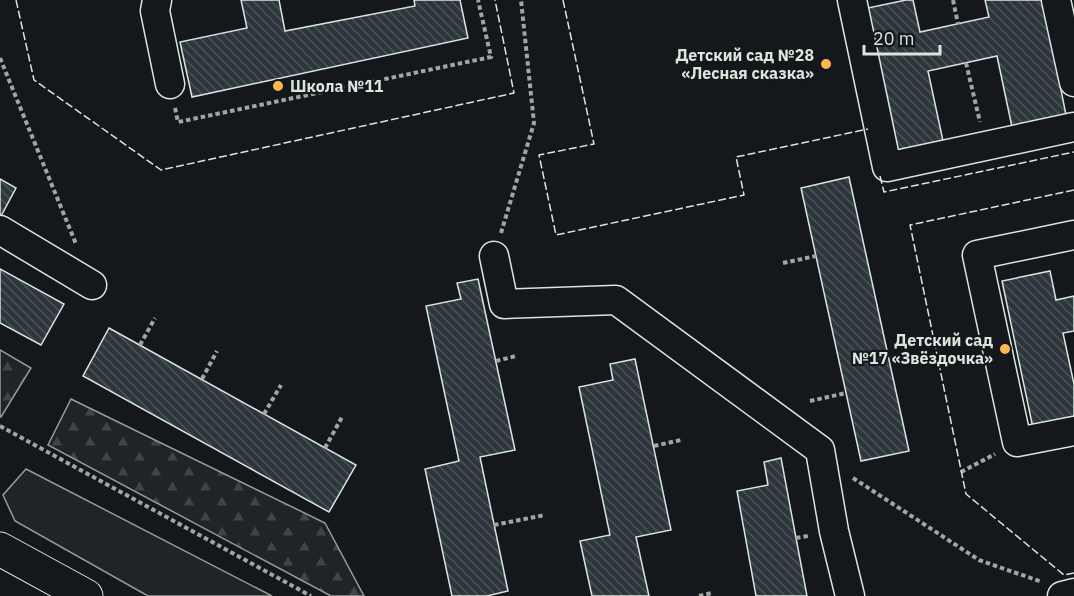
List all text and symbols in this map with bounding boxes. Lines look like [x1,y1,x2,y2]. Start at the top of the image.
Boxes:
scale bar [864,18,940,56]
text: 20 m [873,27,915,50]
place label: Детский сад №28 «Лесная сказка» [675,45,814,83]
marker: Детский сад №28 «Лесная сказка» [819,57,833,71]
place label: Школа №11 [290,76,384,96]
marker: Школа №11 [271,79,285,93]
place label: Детский сад №17 «Звёздочка» [852,330,993,368]
marker: Детский сад №17 «Звёздочка» [998,342,1012,356]

